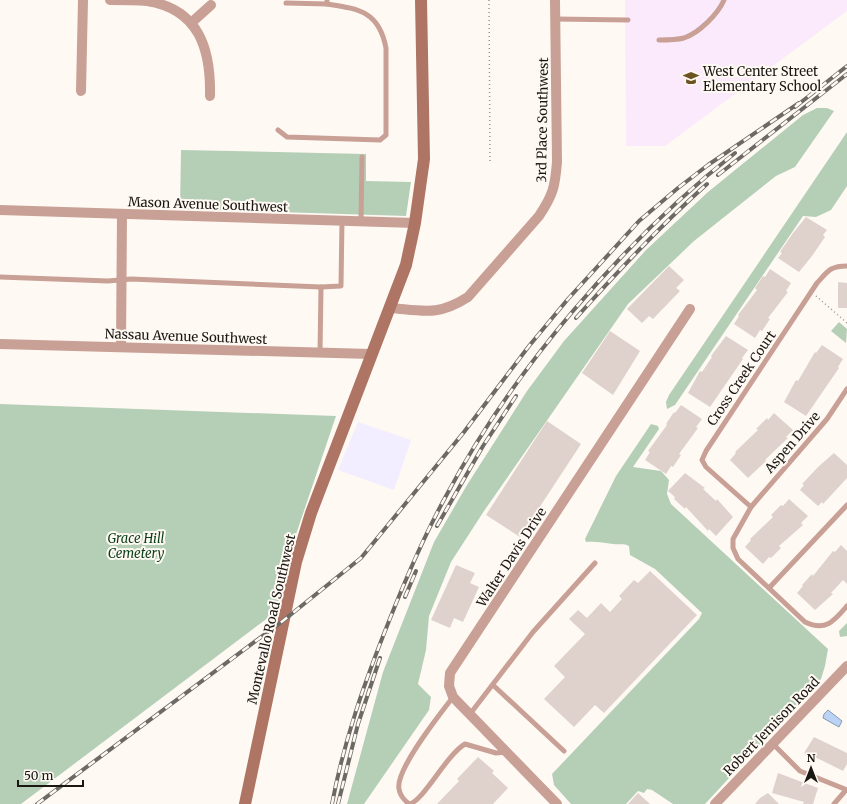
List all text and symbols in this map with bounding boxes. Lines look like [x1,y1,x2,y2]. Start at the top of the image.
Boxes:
street label: 3rd Place Southwest [533,57,552,183]
place label: West Center Street Elementary School [702,63,821,95]
school or university icon: West Center Street Elementary School [682,69,700,87]
street label: Mason Avenue Southwest [128,193,288,216]
street label: Nassau Avenue Southwest [104,325,268,348]
street label: Cross Creek Court [703,327,780,429]
street label: Aspen Drive [760,408,824,477]
street label: Walter Davis Drive [472,504,550,611]
park label: Grace Hill Cemetery [108,530,165,562]
street label: Montevallo Road Southwest [244,532,299,706]
street label: Robert Jemison Road [720,673,823,779]
north arrow [791,748,831,788]
text: N [807,751,816,765]
scale bar [18,762,83,788]
text: 50 m [24,768,53,783]

